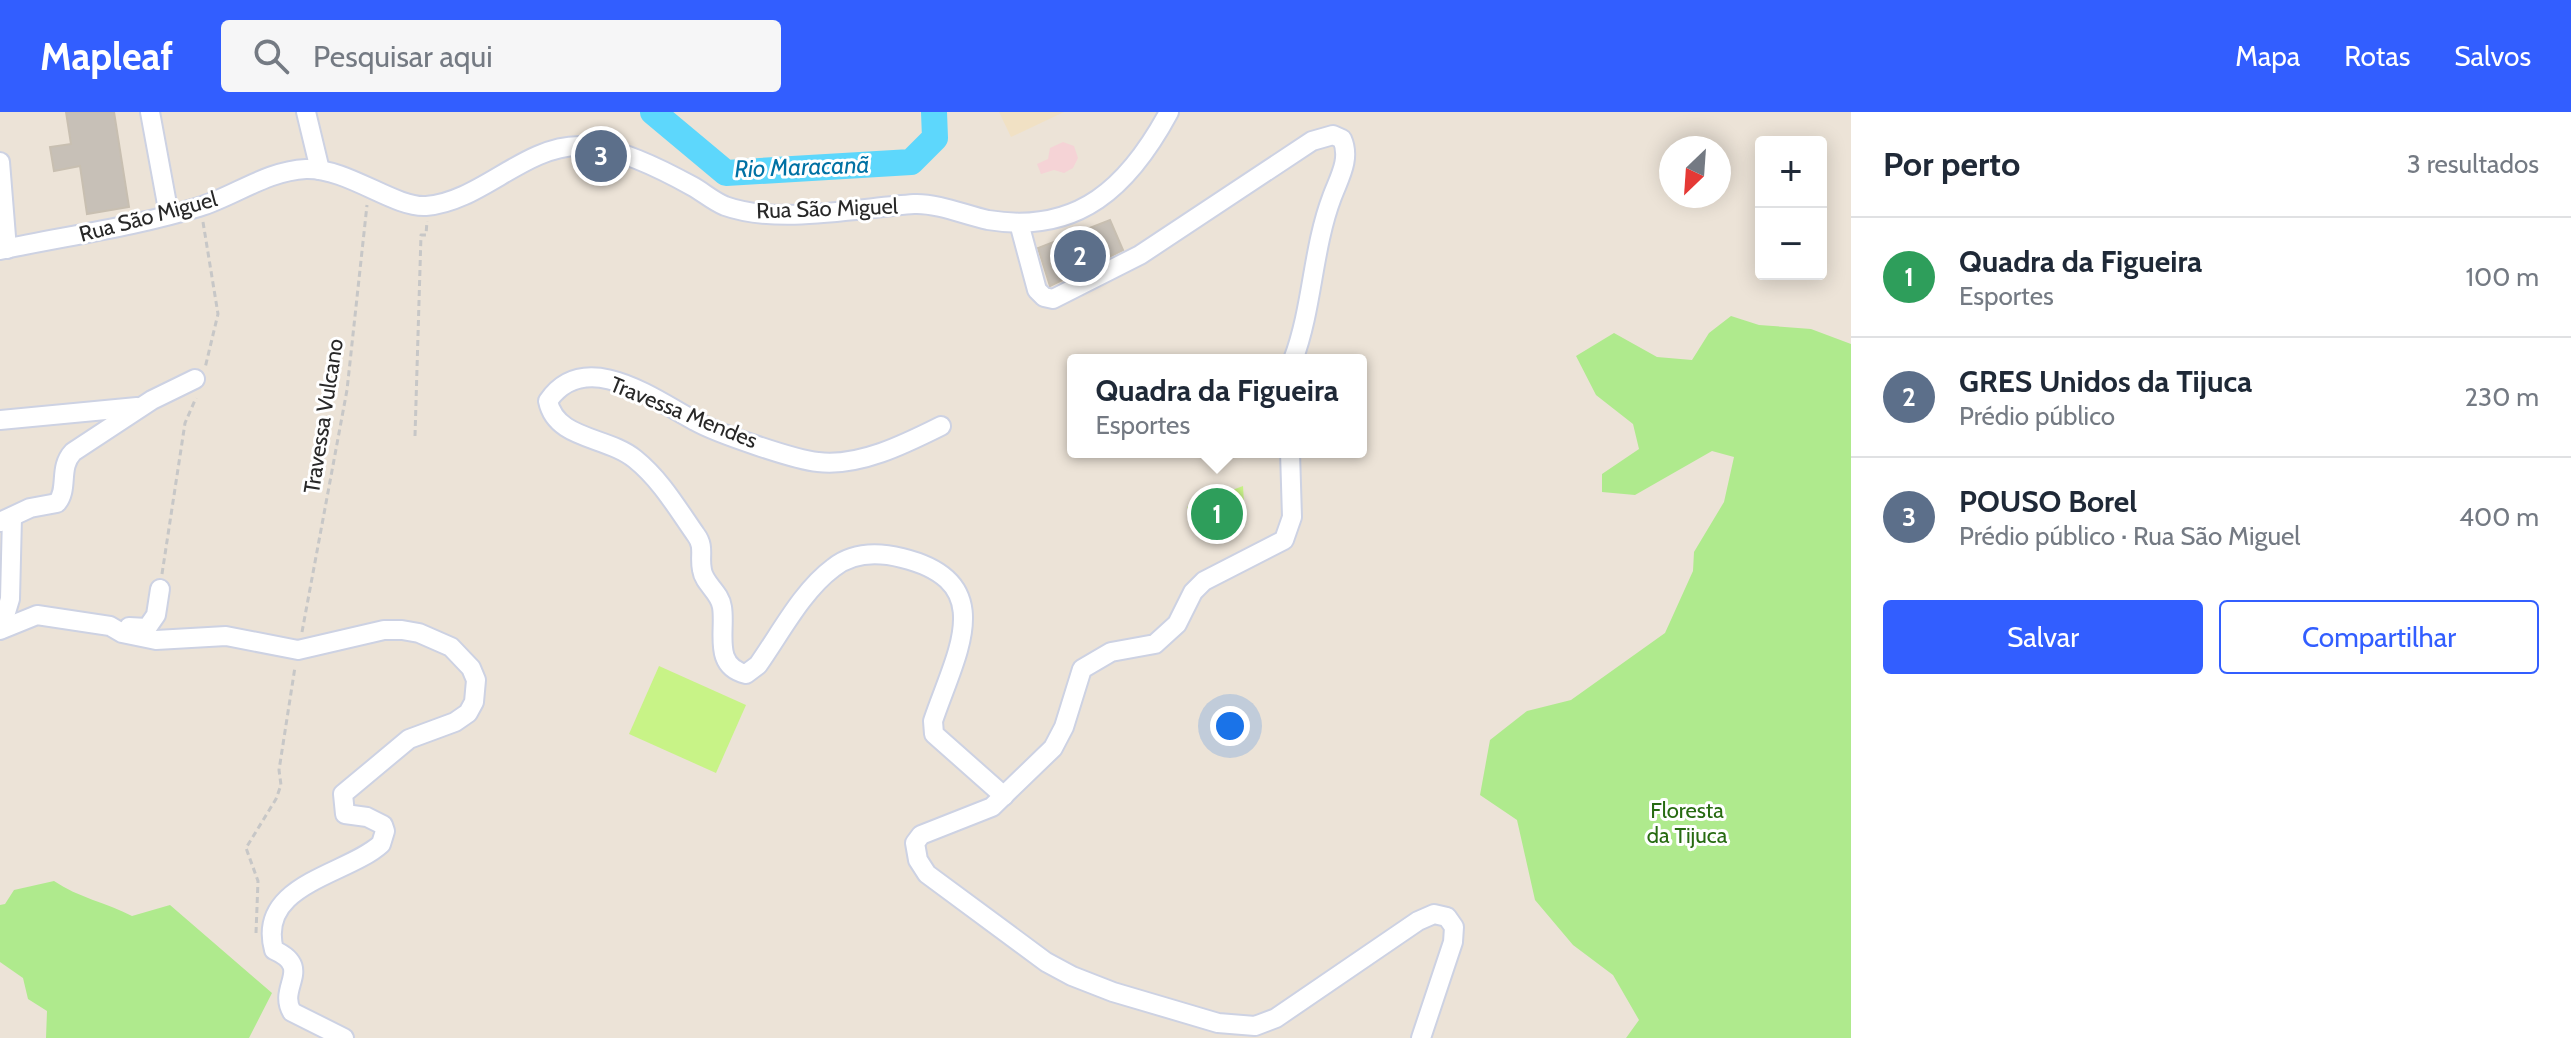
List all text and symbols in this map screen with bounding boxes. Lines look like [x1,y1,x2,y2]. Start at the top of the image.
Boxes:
search box [221,20,781,92]
text: Mapleaf [40,33,173,80]
icon: search [249,34,293,78]
text: Pesquisar aqui [313,38,493,75]
text: Mapa [2235,39,2300,73]
text: Rotas [2344,39,2410,73]
text: Salvos [2454,39,2531,73]
pin: 3 [575,126,627,186]
north arrow [1659,136,1731,208]
map controls [1755,136,1827,280]
button: + [1755,136,1827,208]
text: Por perto [1883,143,2020,185]
text: 3 resultados [2407,148,2539,180]
water label: Rio Maracanã [734,150,870,183]
street label: Rua São Miguel [76,185,221,248]
street label: Rua São Miguel [756,193,899,224]
button: − [1755,208,1827,280]
pin: 2 [1054,226,1106,286]
text: Quadra da Figueira [1959,243,2202,280]
text: 1 [1904,261,1914,293]
text: 100 m [2466,261,2539,293]
text: Esportes [1959,280,2054,312]
street label: Travessa Vulcano [298,337,349,496]
popup [1067,354,1367,458]
text: GRES Unidos da Tijuca [1959,363,2252,400]
street label: Travessa Mendes [606,371,761,454]
text: Quadra da Figueira [1095,372,1339,409]
text: 2 [1902,381,1916,413]
text: 230 m [2465,381,2539,413]
text: Prédio público [1959,400,2115,432]
text: Esportes [1095,409,1190,441]
text: POUSO Borel [1959,483,2137,520]
pin: 1 [1191,484,1243,544]
text: 3 [1902,501,1916,533]
text: 400 m [2459,501,2539,533]
text: Prédio público · Rua São Miguel [1959,520,2300,552]
button: Salvar [1883,600,2203,674]
button: Compartilhar [2219,600,2539,674]
your location [1210,706,1250,746]
park label: Floresta da Tijuca [1647,797,1728,849]

